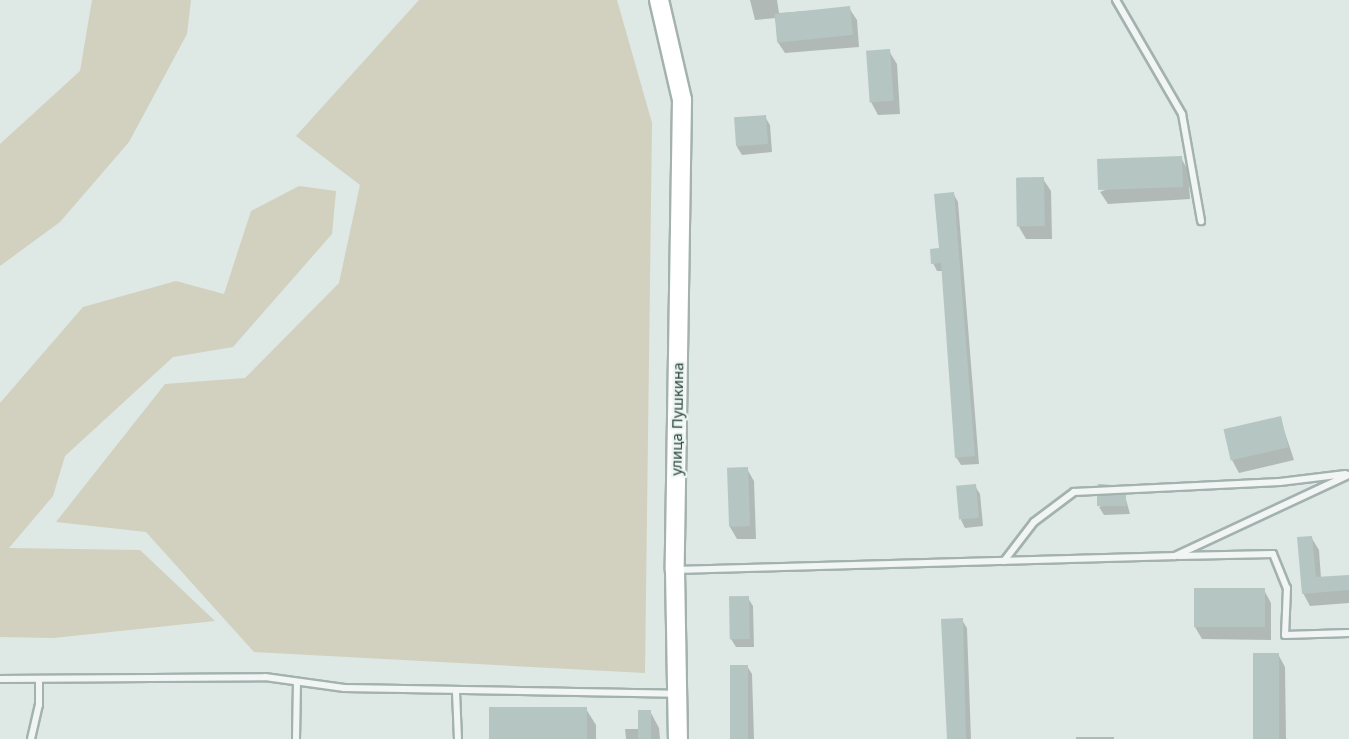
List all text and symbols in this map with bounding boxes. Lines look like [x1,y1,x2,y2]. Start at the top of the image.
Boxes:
street label: улица Пушкина [667,362,687,476]

